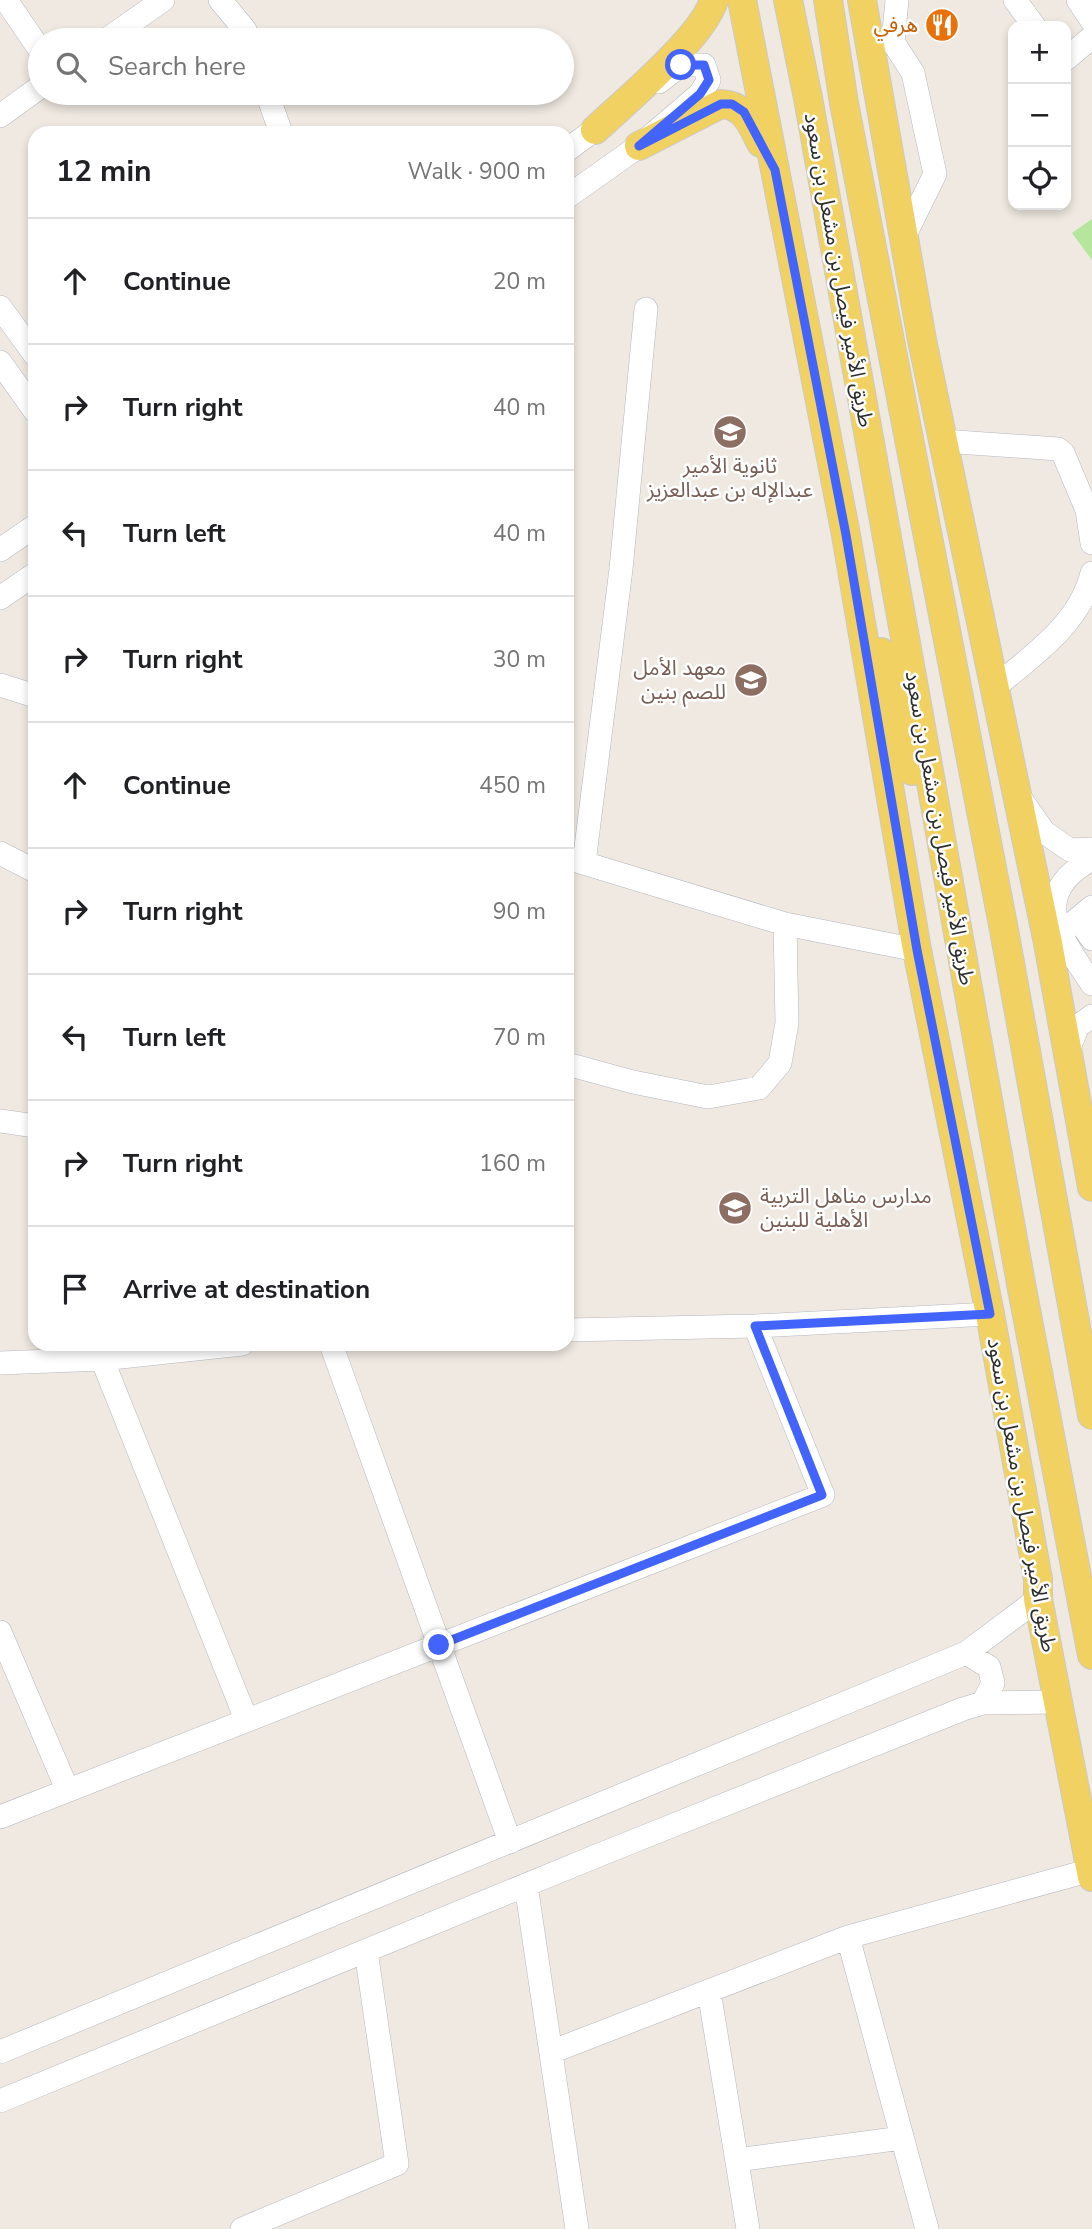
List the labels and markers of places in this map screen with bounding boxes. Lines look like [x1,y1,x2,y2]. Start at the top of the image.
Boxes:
restaurant icon: هرفي [923,6,961,44]
place label: هرفي [873,11,918,41]
school or university icon: ثانوية الأمير عبدالإله بن عبدالعزيز [711,413,749,451]
place label: ثانوية الأمير عبدالإله بن عبدالعزيز [646,452,813,504]
place label: معهد الأمل للصم بنين [633,654,726,707]
school or university icon: معهد الأمل للصم بنين [732,661,770,699]
place label: مدارس مناهل التربية الأهلية للبنين [760,1182,932,1234]
school or university icon: مدارس مناهل التربية الأهلية للبنين [716,1189,754,1227]

